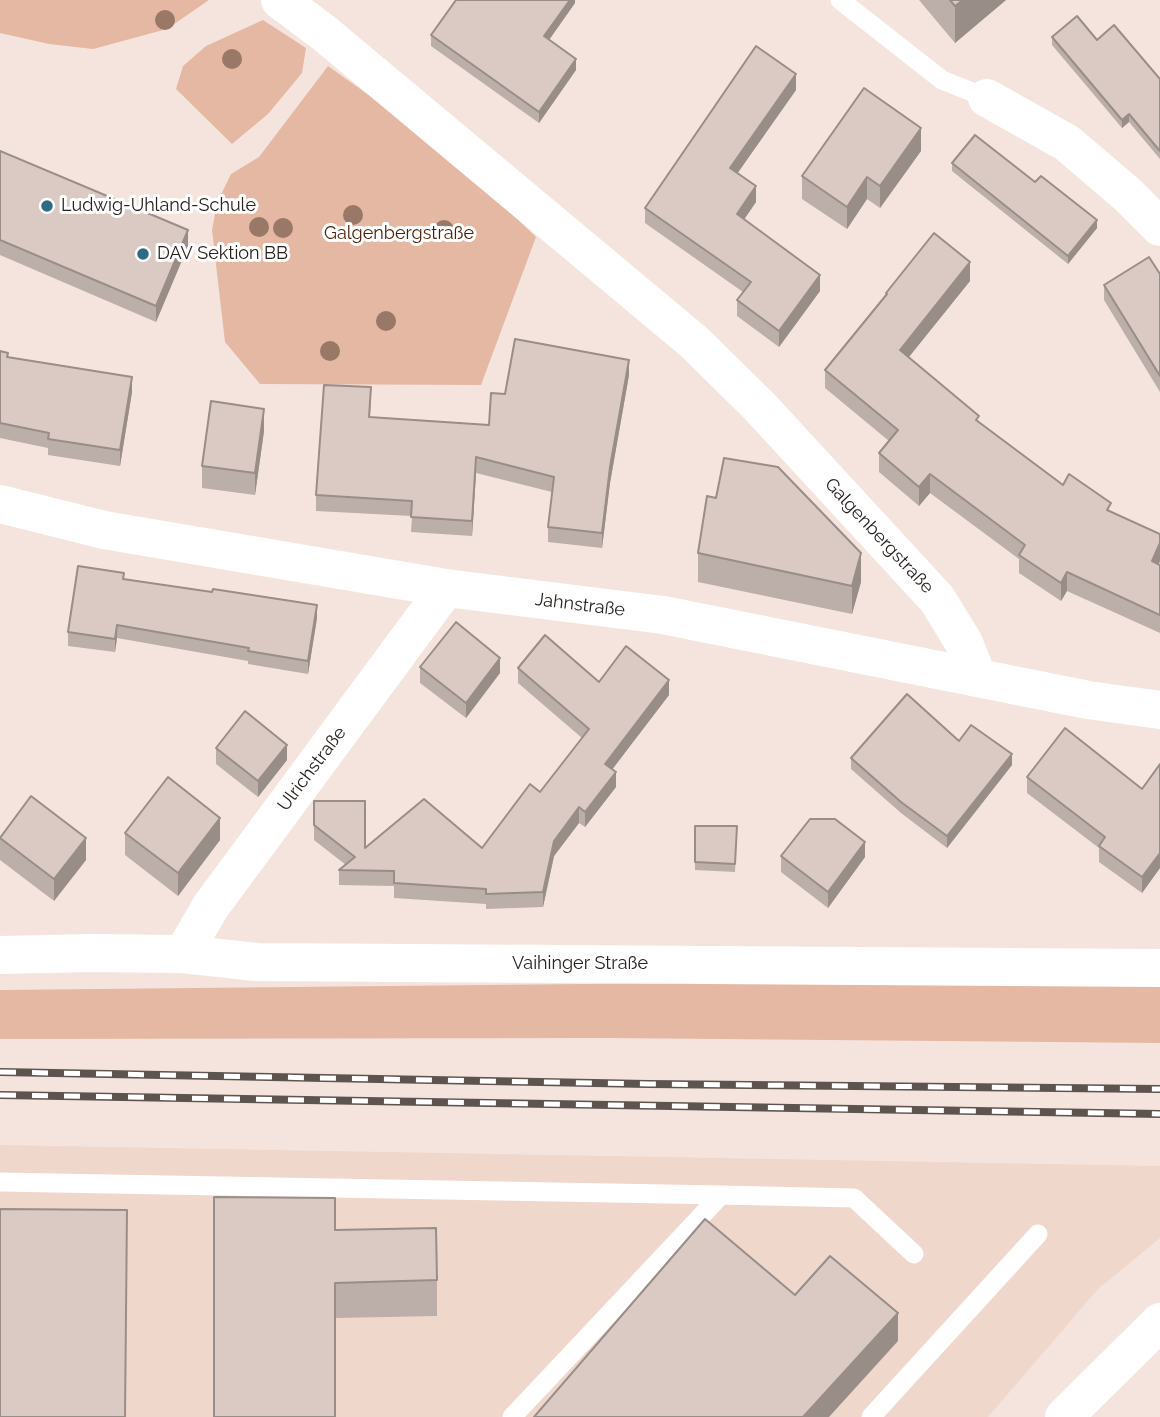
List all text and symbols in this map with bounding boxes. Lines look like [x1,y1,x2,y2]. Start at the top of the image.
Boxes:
place label: Ludwig-Uhland-Schule [61,195,256,217]
marker: Ludwig-Uhland-Schule [39,198,55,214]
park label: Galgenbergstraße [324,223,474,245]
place label: DAV Sektion BB [157,243,288,265]
marker: DAV Sektion BB [135,246,151,262]
street label: Galgenbergstraße [820,474,938,598]
street label: Jahnstraße [534,589,626,621]
street label: Ulrichstraße [273,722,351,816]
street label: Vaihinger Straße [512,953,648,975]

